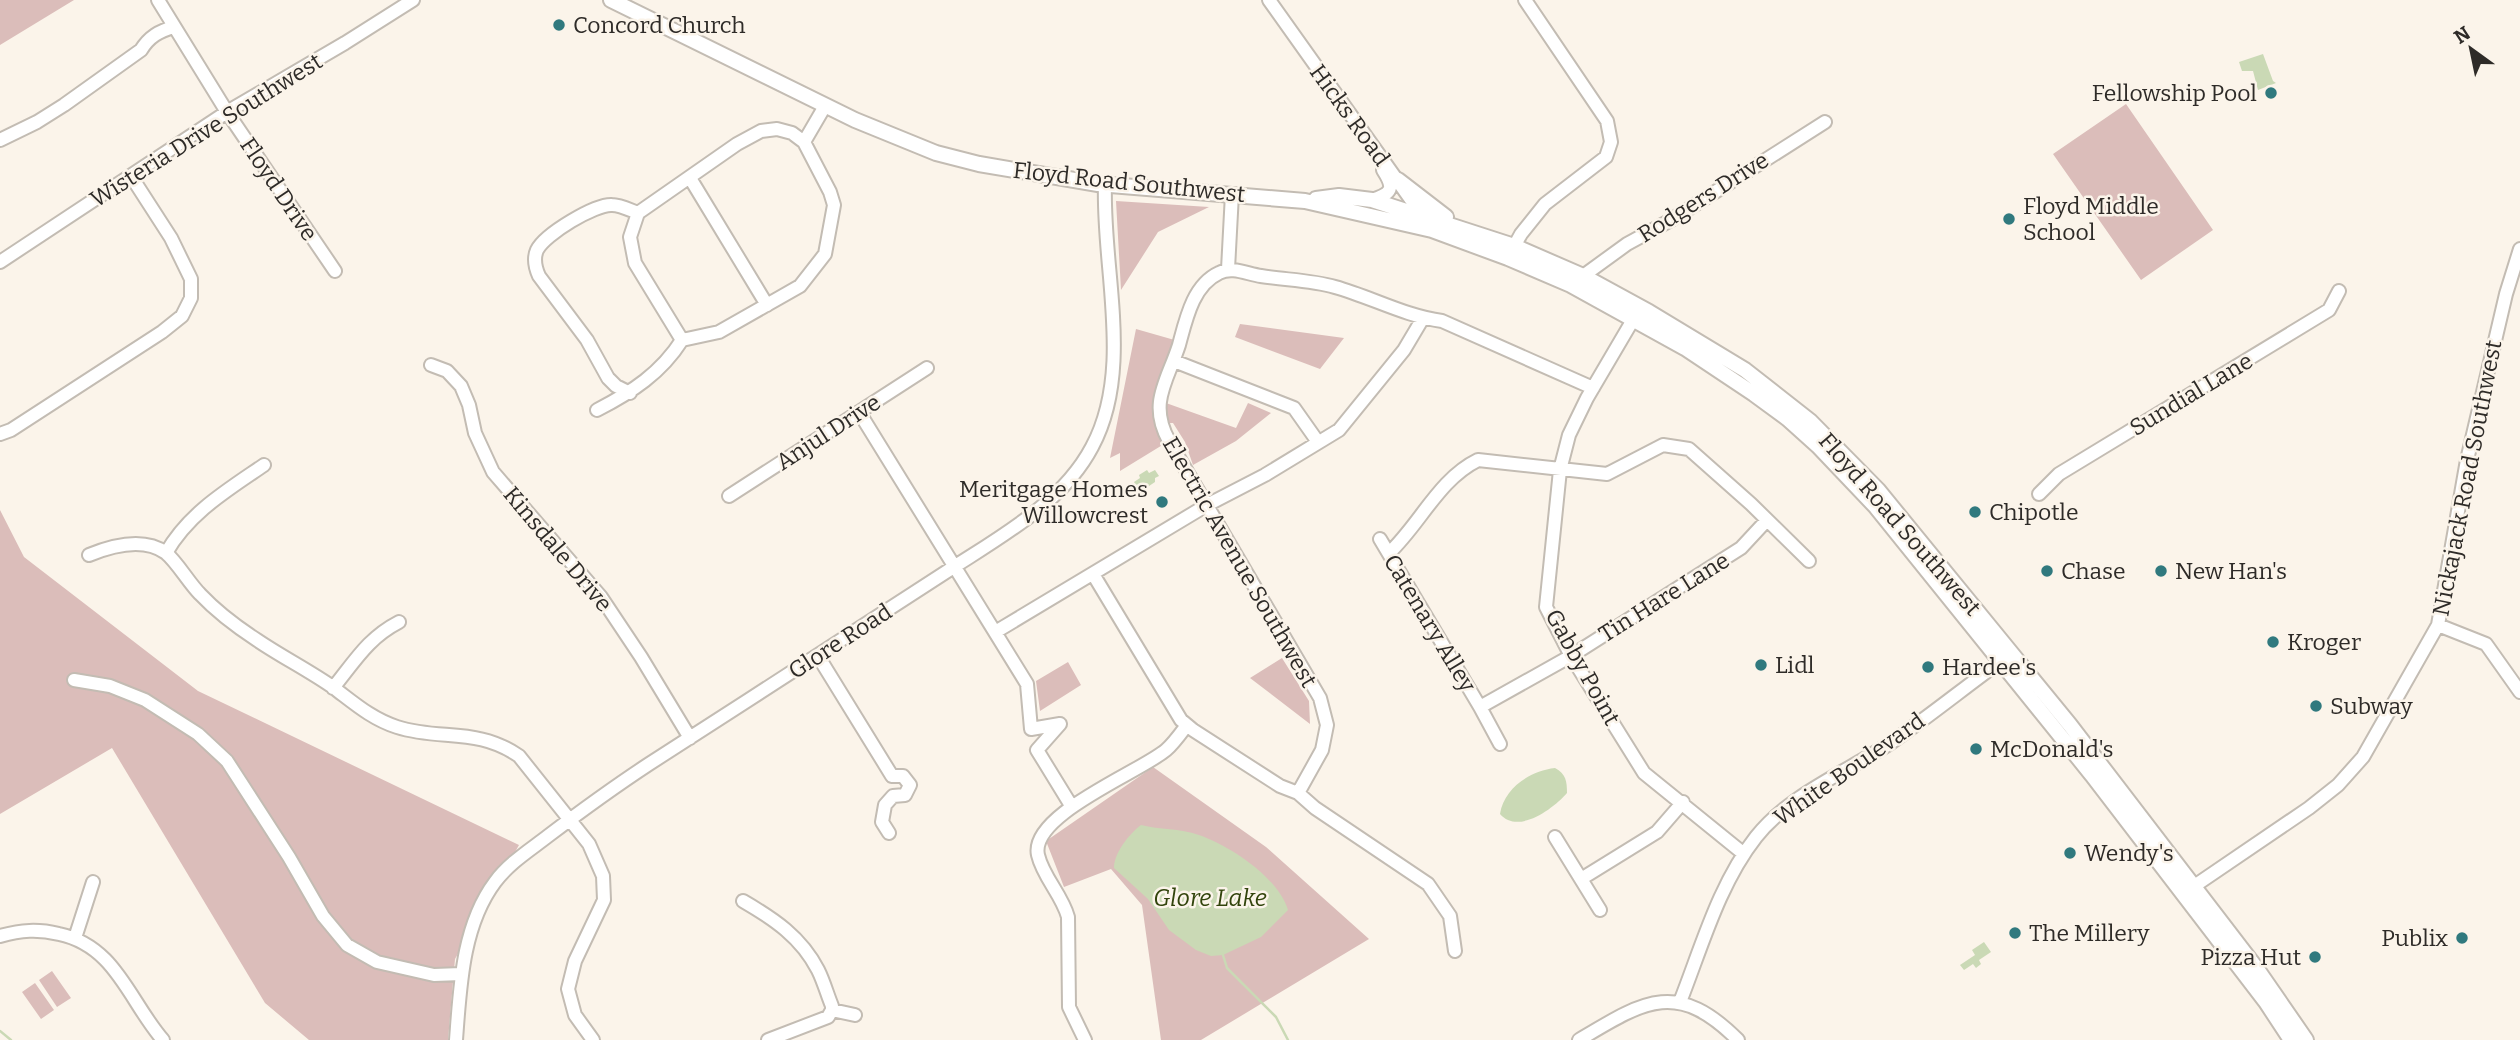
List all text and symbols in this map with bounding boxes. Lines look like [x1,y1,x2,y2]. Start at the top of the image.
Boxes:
place label: Concord Church [573,11,746,39]
north arrow [2436,14,2506,84]
marker: Concord Church [551,17,567,33]
text: N [2450,21,2475,49]
street label: Wisteria Drive Southwest [85,47,327,213]
street label: Hicks Road [1304,59,1396,171]
place label: Fellowship Pool [2092,79,2257,107]
marker: Fellowship Pool [2263,85,2279,101]
street label: Floyd Drive [234,132,324,246]
street label: Rodgers Drive [1632,146,1774,248]
street label: Floyd Road Southwest [1012,156,1246,208]
place label: Floyd Middle School [2023,192,2159,246]
marker: Floyd Middle School [2001,211,2017,227]
street label: Nickajack Road Southwest [2426,338,2508,618]
street label: Sundial Lane [2124,346,2258,442]
street label: Anjul Drive [771,388,885,476]
street label: Floyd Road Southwest [1813,427,1987,621]
street label: Electric Avenue Southwest [1157,432,1323,692]
place label: Meritgage Homes Willowcrest [959,475,1148,529]
street label: Kinsdale Drive [498,481,618,617]
marker: Meritgage Homes Willowcrest [1154,494,1170,510]
place label: Chipotle [1989,498,2079,526]
marker: Chipotle [1967,504,1983,520]
street label: Tin Hare Lane [1594,546,1734,648]
street label: Catenary Alley [1378,549,1482,698]
place label: Chase [2061,557,2126,585]
place label: New Han's [2175,557,2287,585]
marker: Chase [2039,563,2055,579]
marker: New Han's [2153,563,2169,579]
street label: Glore Road [783,597,897,685]
street label: Gabby Point [1540,604,1626,730]
place label: Kroger [2287,628,2361,656]
marker: Kroger [2265,634,2281,650]
place label: Lidl [1775,651,1815,679]
place label: Hardee's [1942,653,2036,681]
marker: Lidl [1753,657,1769,673]
marker: Hardee's [1920,659,1936,675]
place label: Subway [2330,692,2413,720]
marker: Subway [2308,698,2324,714]
street label: White Boulevard [1768,706,1930,832]
place label: McDonald's [1990,735,2114,763]
marker: McDonald's [1968,741,1984,757]
place label: Wendy's [2084,839,2174,867]
marker: Wendy's [2062,845,2078,861]
water label: Glore Lake [1153,884,1267,912]
place label: The Millery [2029,919,2150,947]
place label: Publix [2381,924,2448,952]
marker: The Millery [2007,925,2023,941]
marker: Publix [2454,930,2470,946]
place label: Pizza Hut [2200,943,2301,971]
marker: Pizza Hut [2307,949,2323,965]

